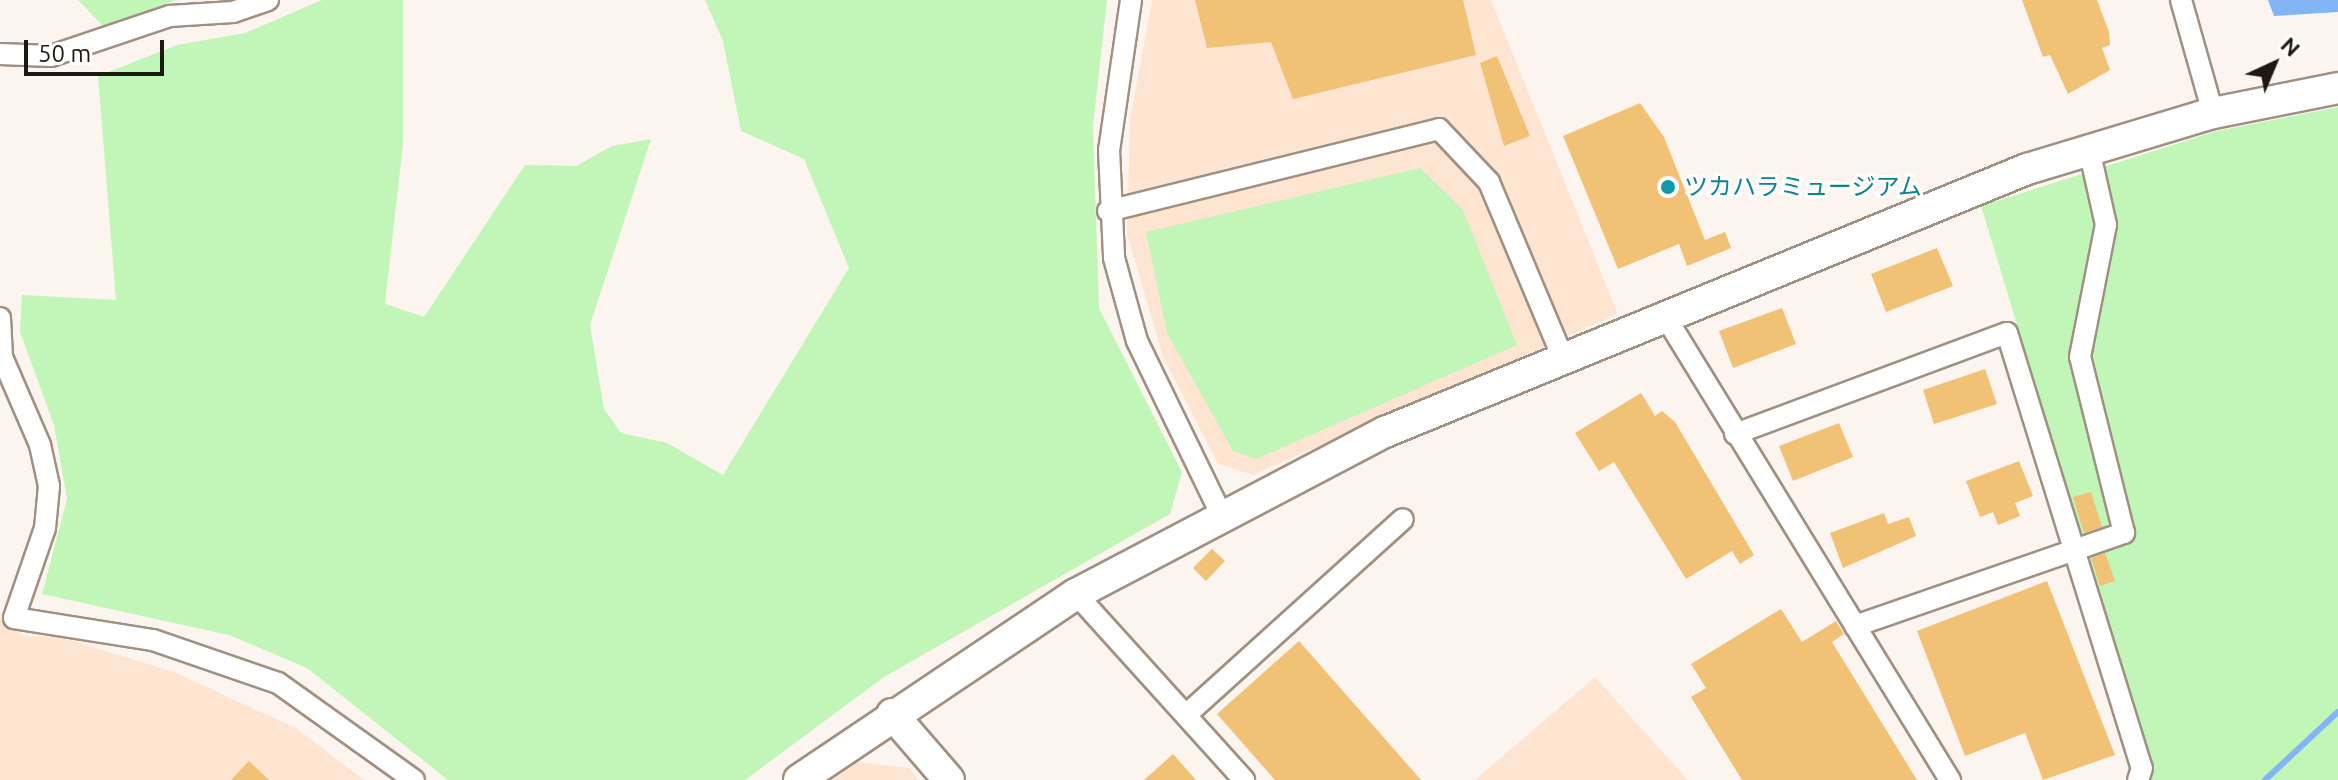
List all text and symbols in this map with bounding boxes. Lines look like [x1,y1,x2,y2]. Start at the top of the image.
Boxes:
scale bar [28,24,168,74]
north arrow [2234,24,2314,104]
text: N [2276,32,2306,61]
text: 50 m [38,40,91,67]
place label: ツカハラミュージアム [1684,173,1924,201]
marker: ツカハラミュージアム [1659,178,1677,196]

